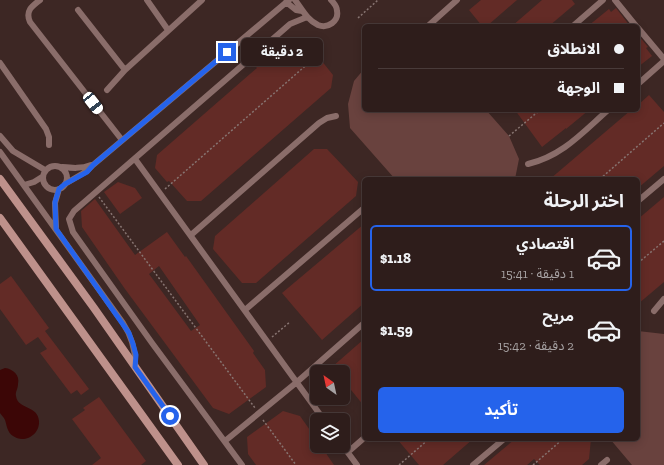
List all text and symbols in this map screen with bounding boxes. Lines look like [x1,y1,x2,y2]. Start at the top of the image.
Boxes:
callout: 2 دقيقة [241,38,323,66]
text: الانطلاق [548,40,600,58]
route end [218,43,236,61]
text: 2 دقيقة [261,44,303,59]
text: الوجهة [557,79,600,97]
car [81,90,105,116]
text: اختر الرحلة [544,190,624,212]
text: اقتصادي [516,235,574,253]
icon: car [586,240,622,276]
text: $1.18 [380,249,411,267]
text: 1 دقيقة · 15:41 [501,266,574,281]
text: مريح [542,307,574,325]
icon: car [586,312,622,348]
text: $1.59 [380,321,413,339]
text: 2 دقيقة · 15:42 [498,338,574,353]
north arrow [310,365,350,405]
map controls [310,365,350,453]
button: تأكيد [378,387,624,433]
route start [161,407,179,425]
button: layers [310,413,350,453]

